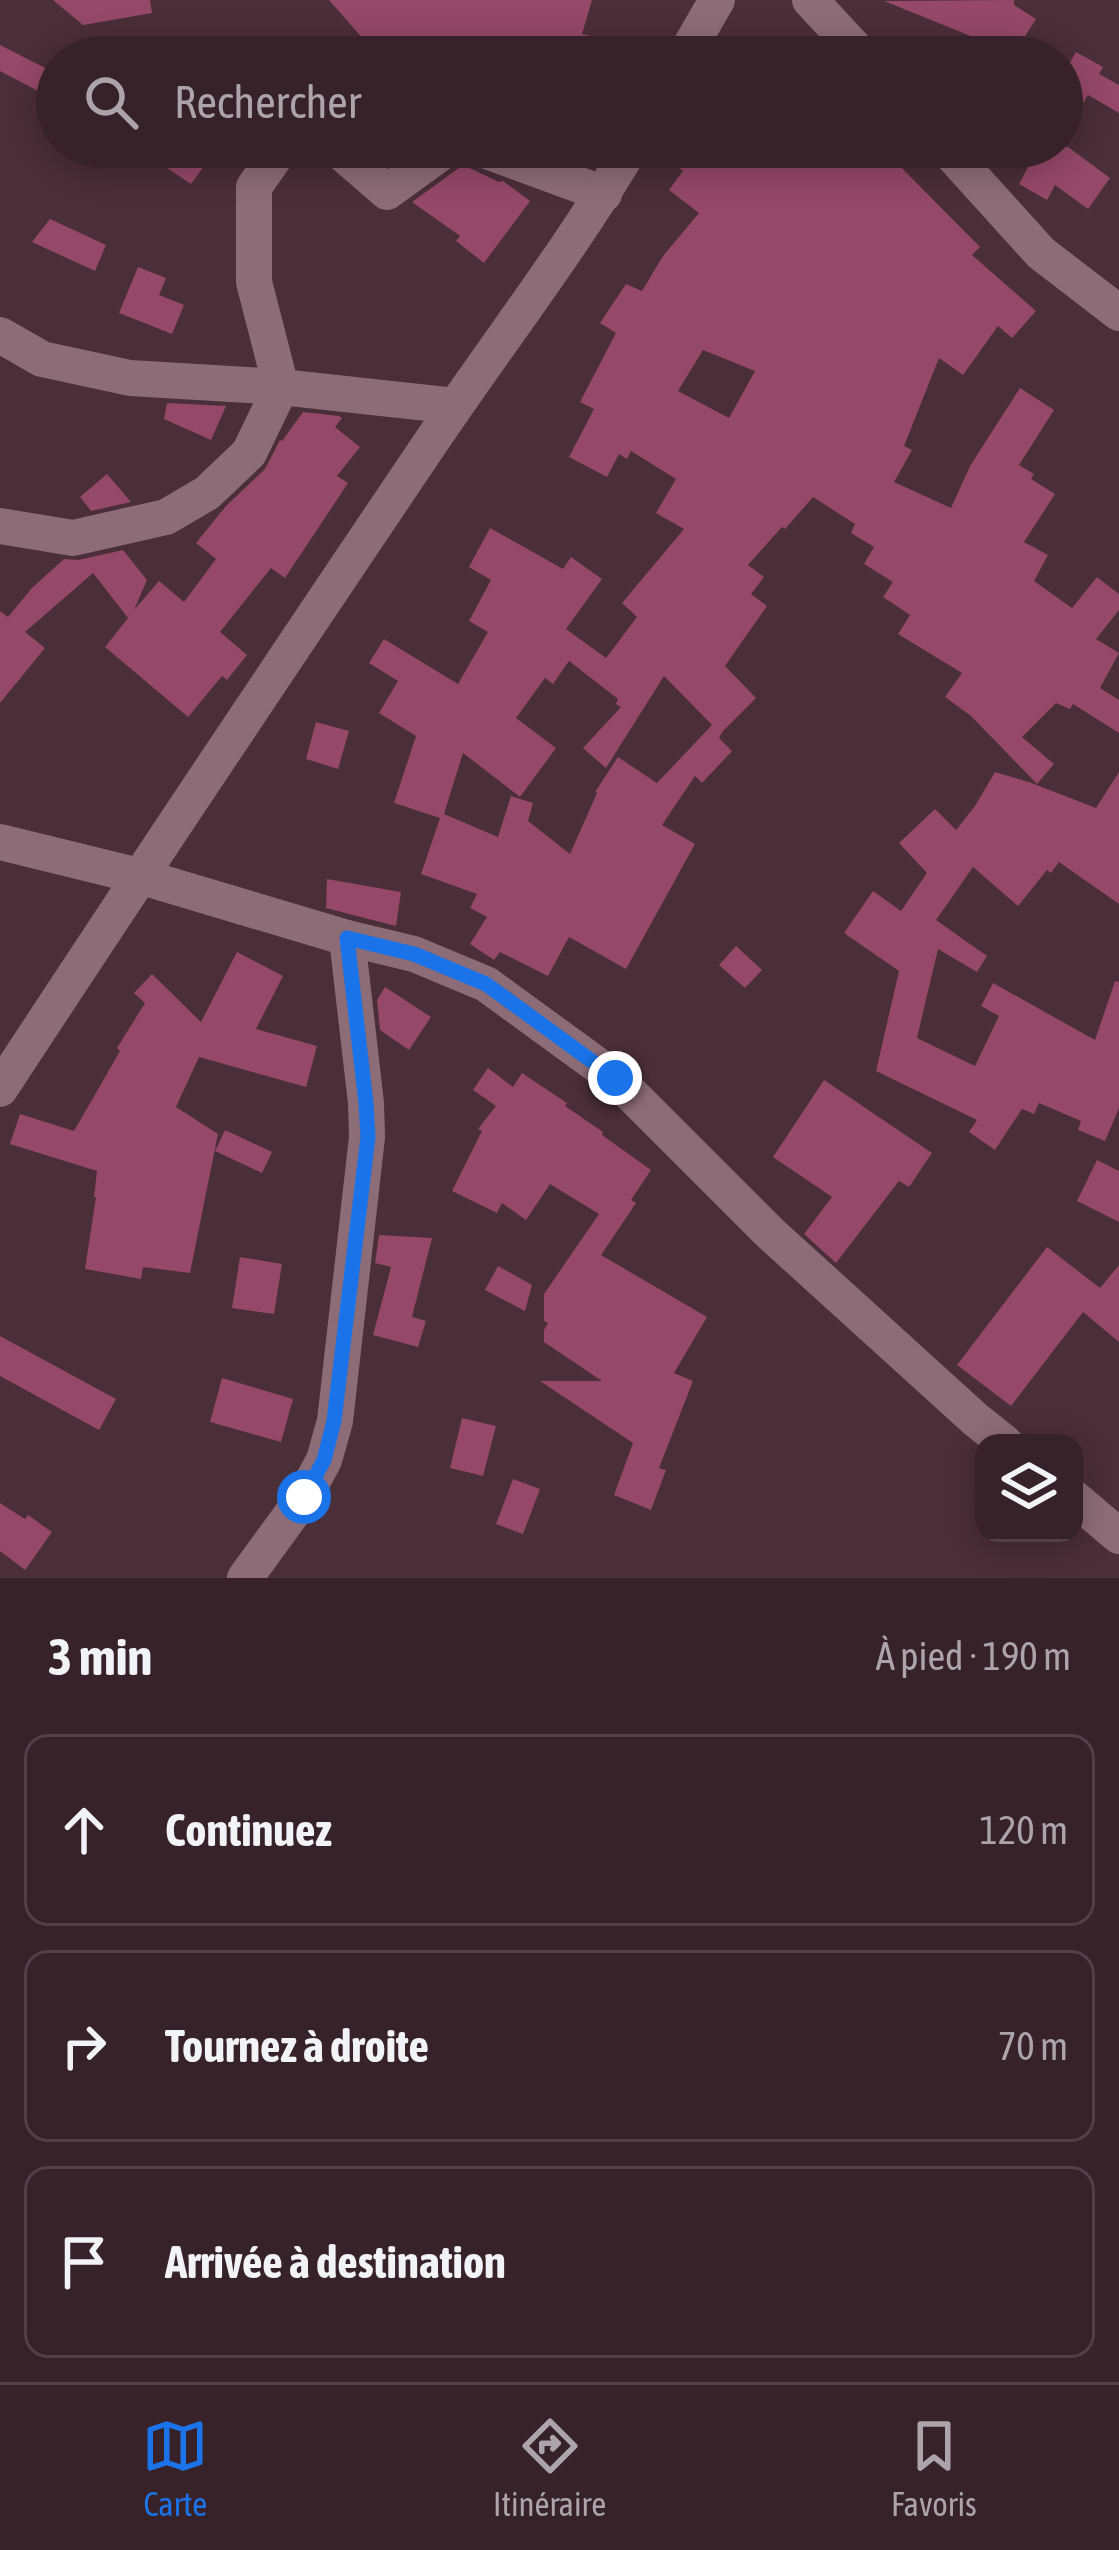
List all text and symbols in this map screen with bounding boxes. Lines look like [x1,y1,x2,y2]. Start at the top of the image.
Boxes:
search box [36,36,1083,168]
icon: search [78,69,144,135]
text: Rechercher [174,76,361,128]
route end [588,1051,642,1105]
map controls [975,1434,1083,1542]
button: layers [975,1434,1083,1542]
route start [277,1470,331,1524]
text: 3 min [48,1627,152,1686]
text: À pied · 190 m [876,1634,1071,1678]
icon: ahead [51,1797,117,1863]
text: Continuez [165,1804,332,1856]
text: 120 m [980,1808,1068,1852]
icon: right [51,2013,117,2079]
text: Tournez à droite [165,2020,429,2072]
text: 70 m [998,2024,1068,2068]
icon: arrive [51,2229,117,2295]
text: Arrivée à destination [165,2236,506,2288]
tab: Carte [142,2413,208,2523]
tab: Itinéraire [493,2413,606,2523]
tab: Favoris [891,2413,977,2523]

